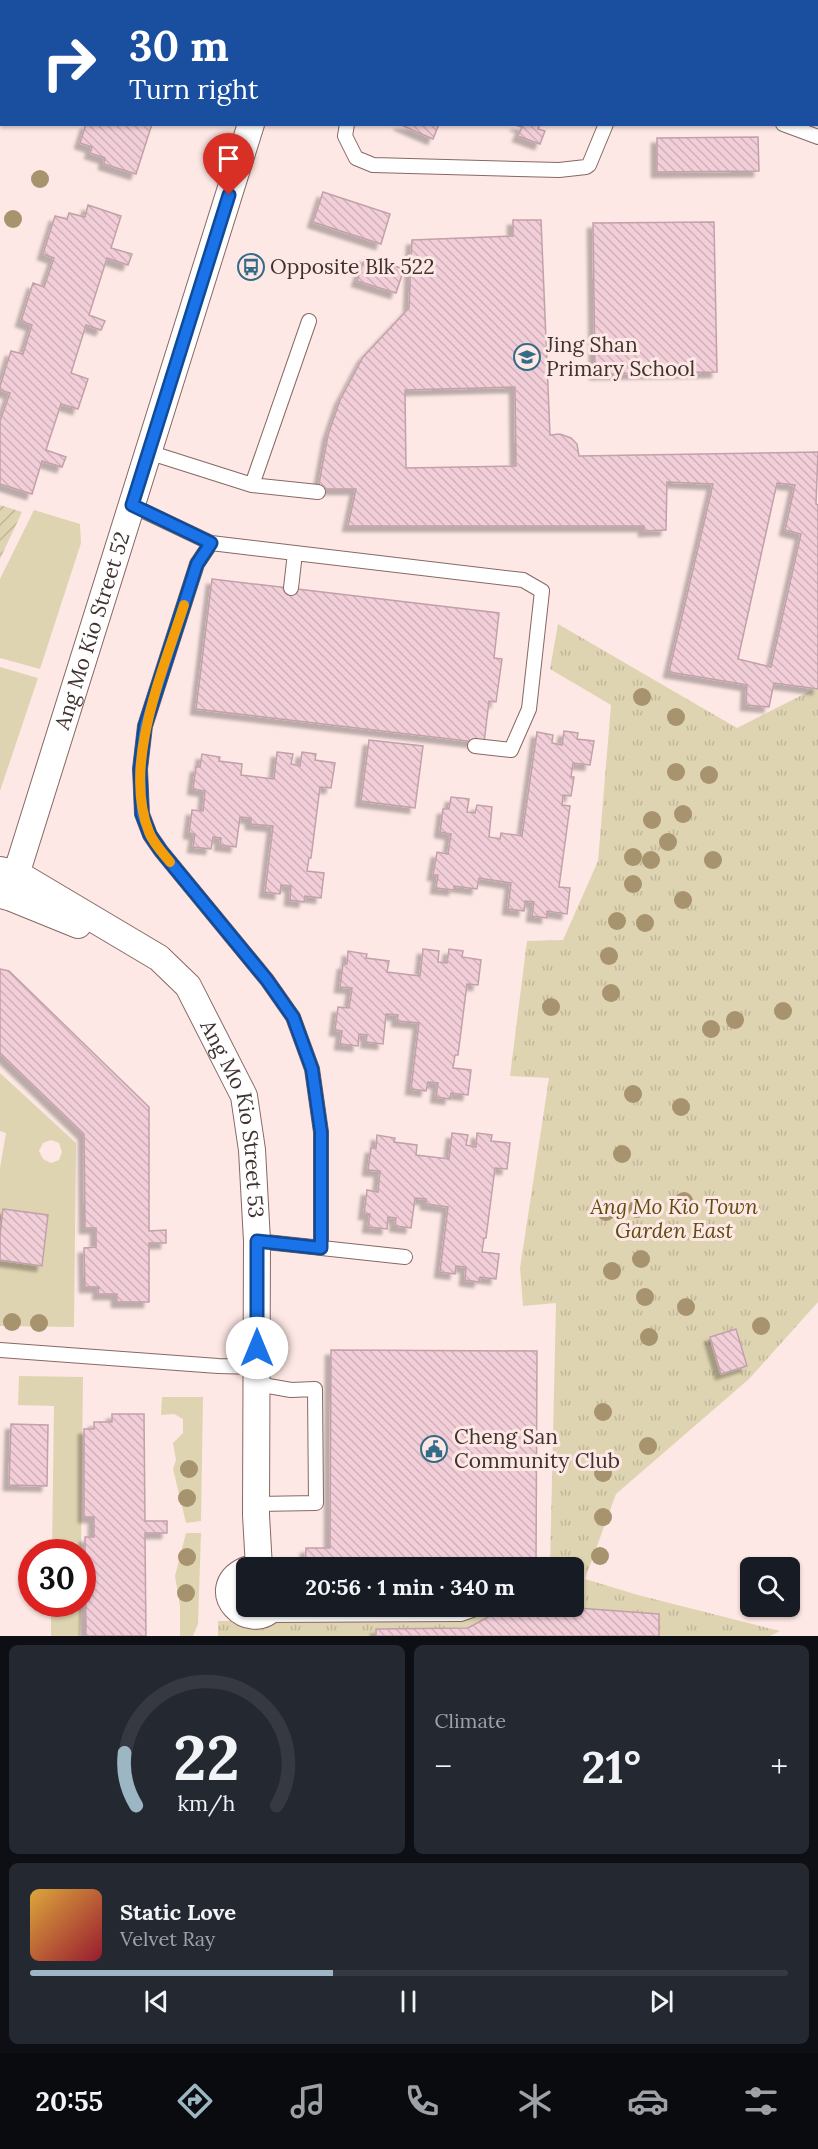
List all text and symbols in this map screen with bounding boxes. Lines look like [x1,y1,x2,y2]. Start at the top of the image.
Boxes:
text: 30 m [129,19,229,73]
icon: right [30,24,108,102]
text: Turn right [129,72,258,106]
pin [203,133,254,195]
icon: arrive [212,142,245,175]
bus stop icon: Opposite Blk 522 [236,252,266,282]
place label: Opposite Blk 522 [270,253,434,280]
place label: Jing Shan Primary School [545,331,695,382]
school or university icon: Jing Shan Primary School [512,342,542,372]
street label: Ang Mo Kio Street 52 [48,528,136,734]
street label: Ang Mo Kio Street 53 [194,1014,270,1219]
park label: Ang Mo Kio Town Garden East [589,1193,758,1244]
position arrow [225,1316,289,1380]
place label: Cheng San Community Club [454,1423,620,1474]
public building icon: Cheng San Community Club [419,1434,449,1464]
speed limit sign: 30 [18,1539,96,1617]
map controls [740,1557,800,1617]
button: search [740,1557,800,1617]
text: 20:56 · 1 min · 340 m [305,1573,515,1601]
text: Climate [435,1708,506,1733]
text: 22 [173,1717,240,1797]
text: 21° [582,1738,641,1795]
text: − [435,1745,452,1787]
text: + [770,1745,788,1787]
text: km/h [178,1790,236,1818]
text: Static Love [120,1898,236,1926]
text: Velvet Ray [120,1926,215,1951]
icon: previous [140,1985,173,2018]
icon: pause [392,1985,425,2018]
icon: next [645,1985,678,2018]
icon: directions [174,2080,216,2122]
icon: music [287,2080,329,2122]
icon: phone [401,2080,443,2122]
icon: climate [514,2080,556,2122]
icon: car [627,2080,669,2122]
icon: filters [740,2080,782,2122]
text: 20:55 [36,2084,103,2118]

